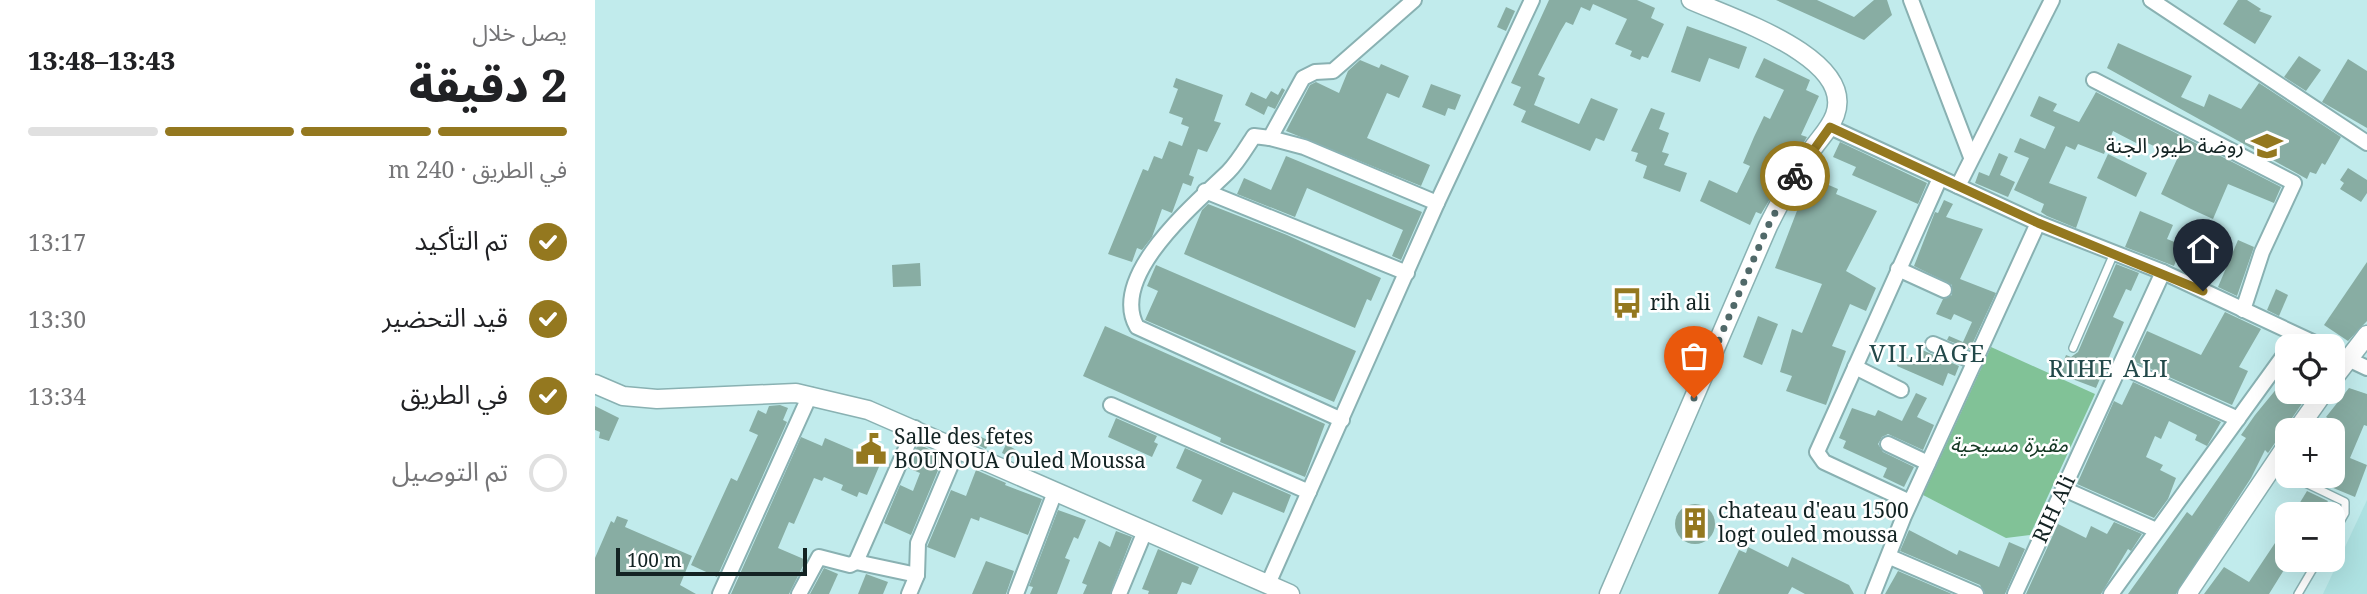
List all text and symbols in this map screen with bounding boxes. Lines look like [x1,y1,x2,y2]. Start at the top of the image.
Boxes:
text: يصل خلال [472,16,567,48]
text: 13:43–13:48 [28,42,175,78]
text: 2 دقيقة [409,53,567,115]
school or university icon: روضة طيور الجنة [2250,129,2284,163]
place label: روضة طيور الجنة [2106,131,2244,159]
courier [1760,141,1830,211]
text: في الطريق · 240 m [388,153,567,185]
icon: bike [1776,157,1814,195]
pin [2173,219,2233,291]
text: تم التأكيد [414,222,508,258]
icon: check [529,223,567,261]
text: 13:17 [28,226,86,258]
icon: home [2184,230,2222,268]
bus stop icon: rih ali [1610,286,1644,320]
place label: rih ali [1650,288,1711,316]
text: قيد التحضير [382,299,508,335]
icon: check [529,300,567,338]
text: 13:30 [28,303,86,335]
pin [1664,326,1724,398]
map controls [2275,334,2345,572]
button: locate [2275,334,2345,404]
district label: VILLAGE [1869,336,1987,369]
icon: bag [1675,337,1713,375]
district label: RIHE ALI [2048,351,2170,384]
text: في الطريق [401,376,508,412]
icon: check [529,377,567,415]
text: 13:34 [28,380,86,412]
button: + [2275,418,2345,488]
place label: Salle des fetes BOUNOUA Ouled Moussa [894,422,1146,474]
park label: مقبرة مسيحية [1950,430,2068,458]
public building icon: Salle des fetes BOUNOUA Ouled Moussa [854,432,888,466]
text: تم التوصيل [392,453,508,489]
street label: RIH Ali [2025,470,2081,547]
place label: chateau d'eau 1500 logt ouled moussa [1718,496,1909,548]
button: − [2275,502,2345,572]
building icon: chateau d'eau 1500 logt ouled moussa [1678,506,1712,540]
scale bar [616,545,807,577]
text: 100 m [627,547,682,573]

